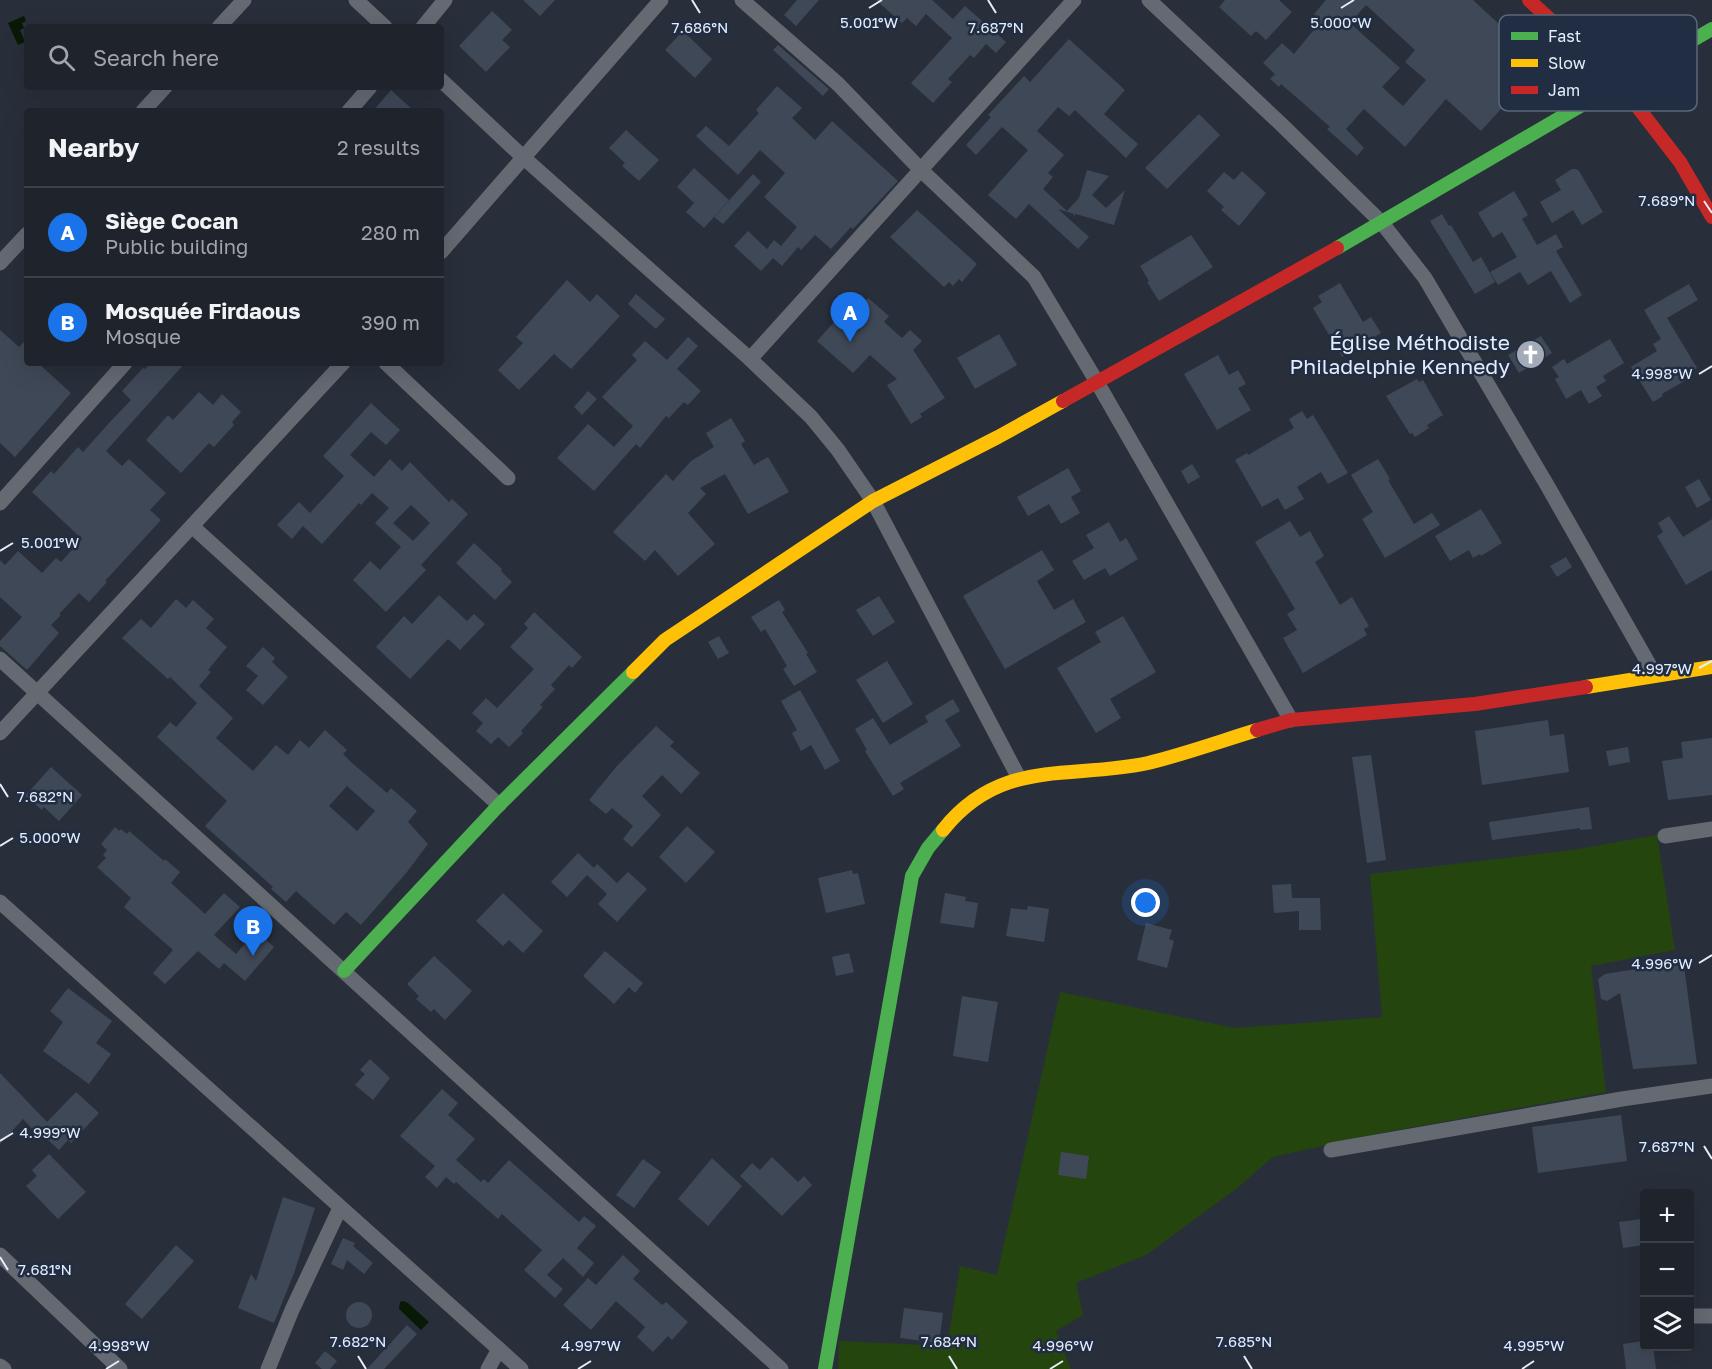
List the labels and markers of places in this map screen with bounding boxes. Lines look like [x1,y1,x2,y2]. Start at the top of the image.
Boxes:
pin: A [830,292,870,342]
place label: Église Méthodiste Philadelphie Kennedy [1289,329,1510,379]
church icon: Église Méthodiste Philadelphie Kennedy [1515,339,1547,371]
pin: B [234,906,272,956]

